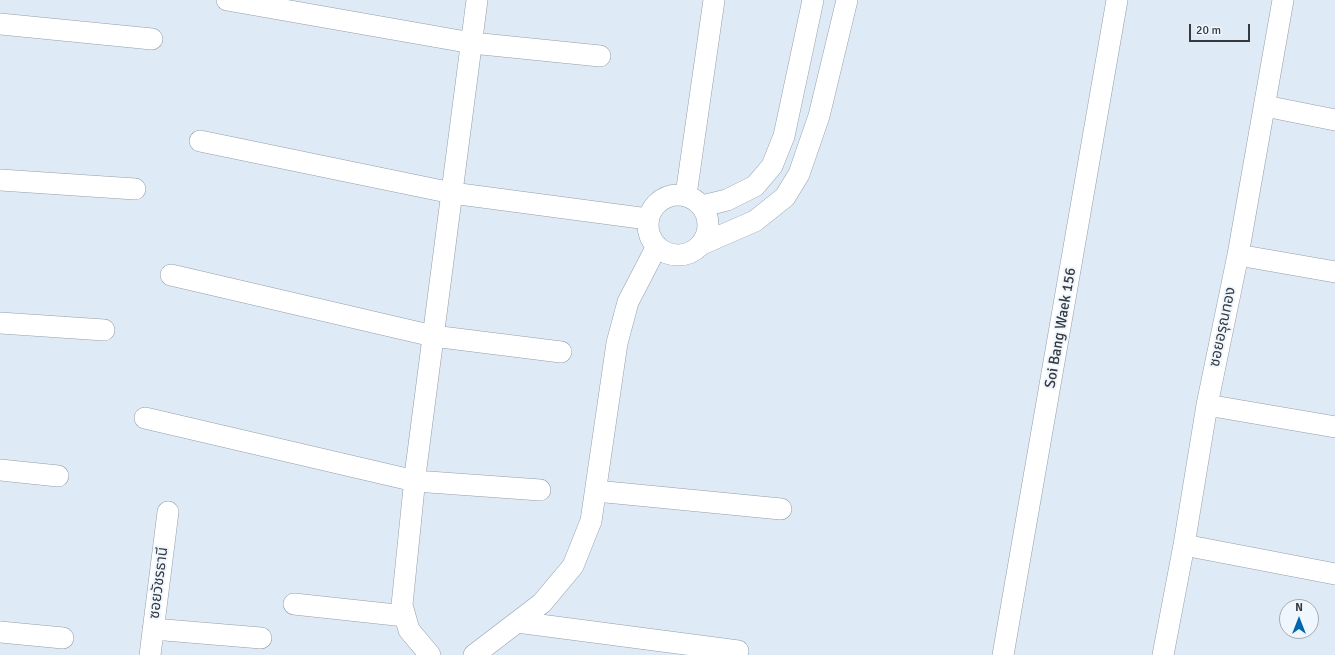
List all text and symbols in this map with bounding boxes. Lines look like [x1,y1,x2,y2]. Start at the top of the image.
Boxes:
scale bar [1191,16,1252,42]
text: 20 m [1196,23,1221,38]
street label: Soi Bang Waek 156 [1042,266,1080,390]
street label: ซอยอรุณทอง [1206,285,1240,369]
street label: ซอยวัชรธานี [146,546,172,620]
north arrow [1279,599,1319,639]
text: N [1295,601,1303,614]

